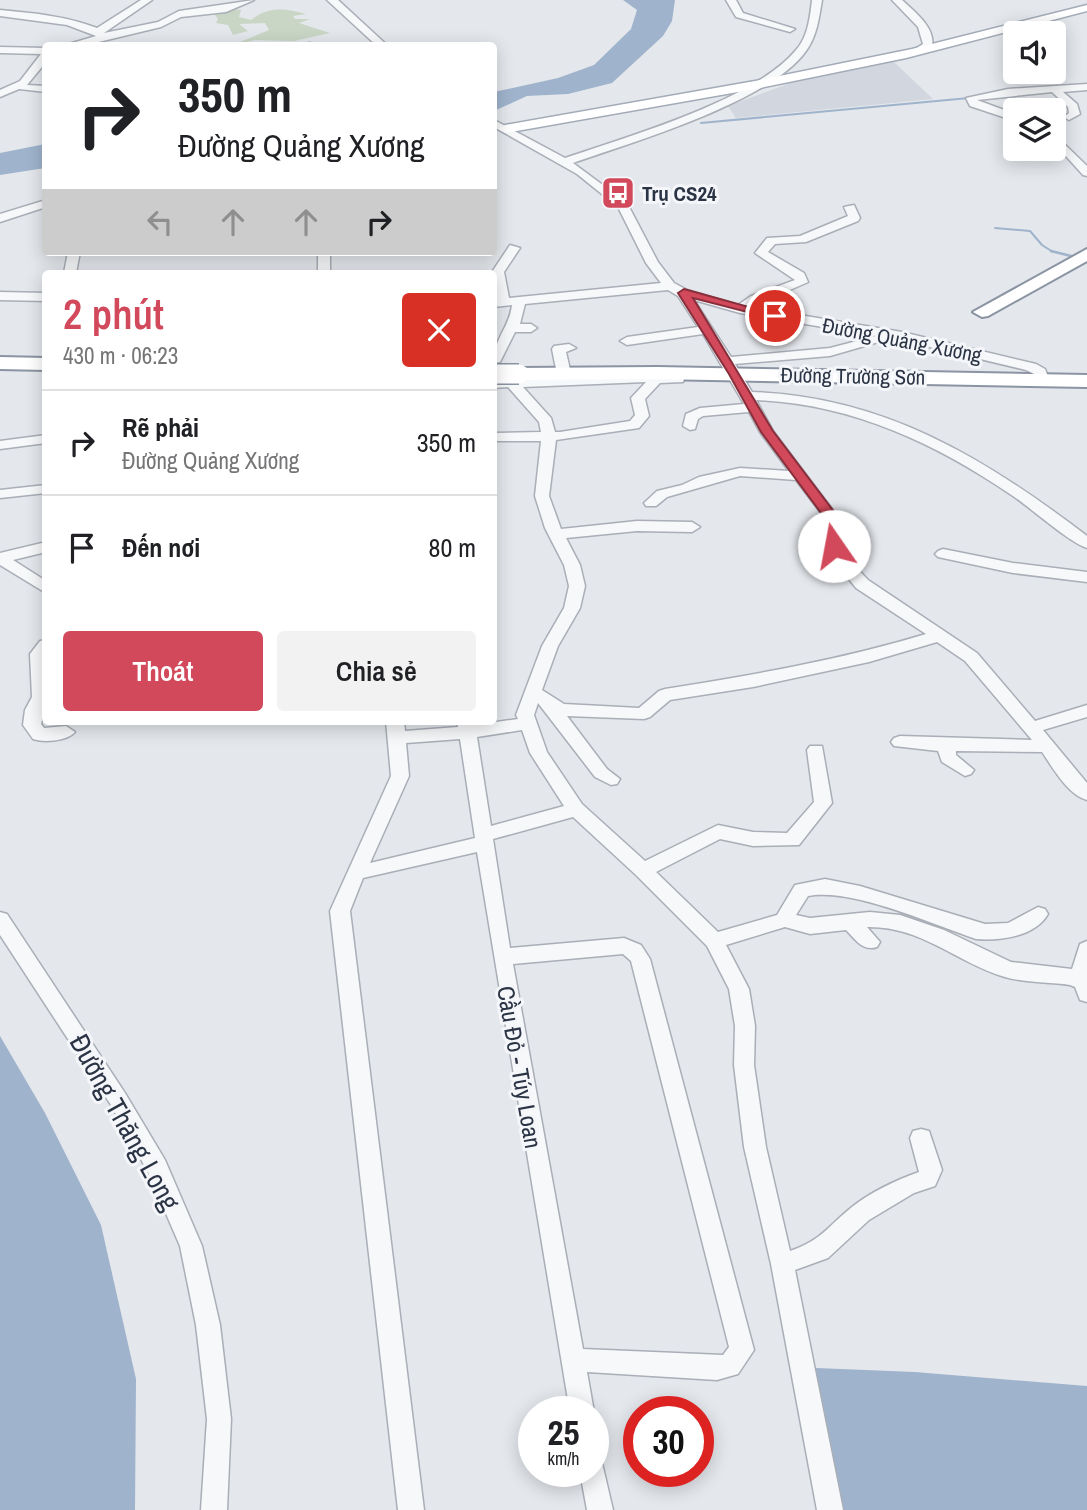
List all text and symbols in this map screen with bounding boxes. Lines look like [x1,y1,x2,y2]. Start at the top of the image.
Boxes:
map controls [1003,21,1066,161]
button: sound [1003,21,1066,84]
text: 350 m [178,61,292,127]
icon: right [63,70,154,161]
button: layers [1003,98,1066,161]
text: Đường Quảng Xương [178,124,425,167]
bus stop icon: Trụ CS24 [599,174,637,212]
place label: Trụ CS24 [642,179,717,208]
icon: left [141,203,179,241]
icon: ahead [214,203,252,241]
icon: ahead [287,203,325,241]
icon: right [360,203,398,241]
text: 2 phút [63,286,164,342]
pin [745,286,805,346]
button: close [402,293,476,367]
icon: arrive [756,297,794,335]
street label: Đường Quảng Xương [820,310,985,370]
text: 430 m · 06:23 [63,340,178,371]
street label: Đường Trường Sơn [780,360,926,392]
text: Rẽ phải [122,410,199,445]
icon: right [63,424,101,462]
text: 350 m [417,425,476,460]
text: Đường Quảng Xương [122,445,299,476]
position arrow [797,509,871,583]
icon: arrive [63,529,101,567]
text: Đến nơi [122,530,200,565]
text: 80 m [429,530,476,565]
button: Thoát [63,631,263,711]
button: Chia sẻ [277,631,476,711]
street label: Cầu Đỏ - Túy Loan [490,983,550,1151]
street label: Đường Thăng Long [61,1027,189,1217]
speed limit sign: 30 [623,1396,714,1487]
text: 25 [548,1409,579,1456]
text: km/h [548,1446,580,1471]

